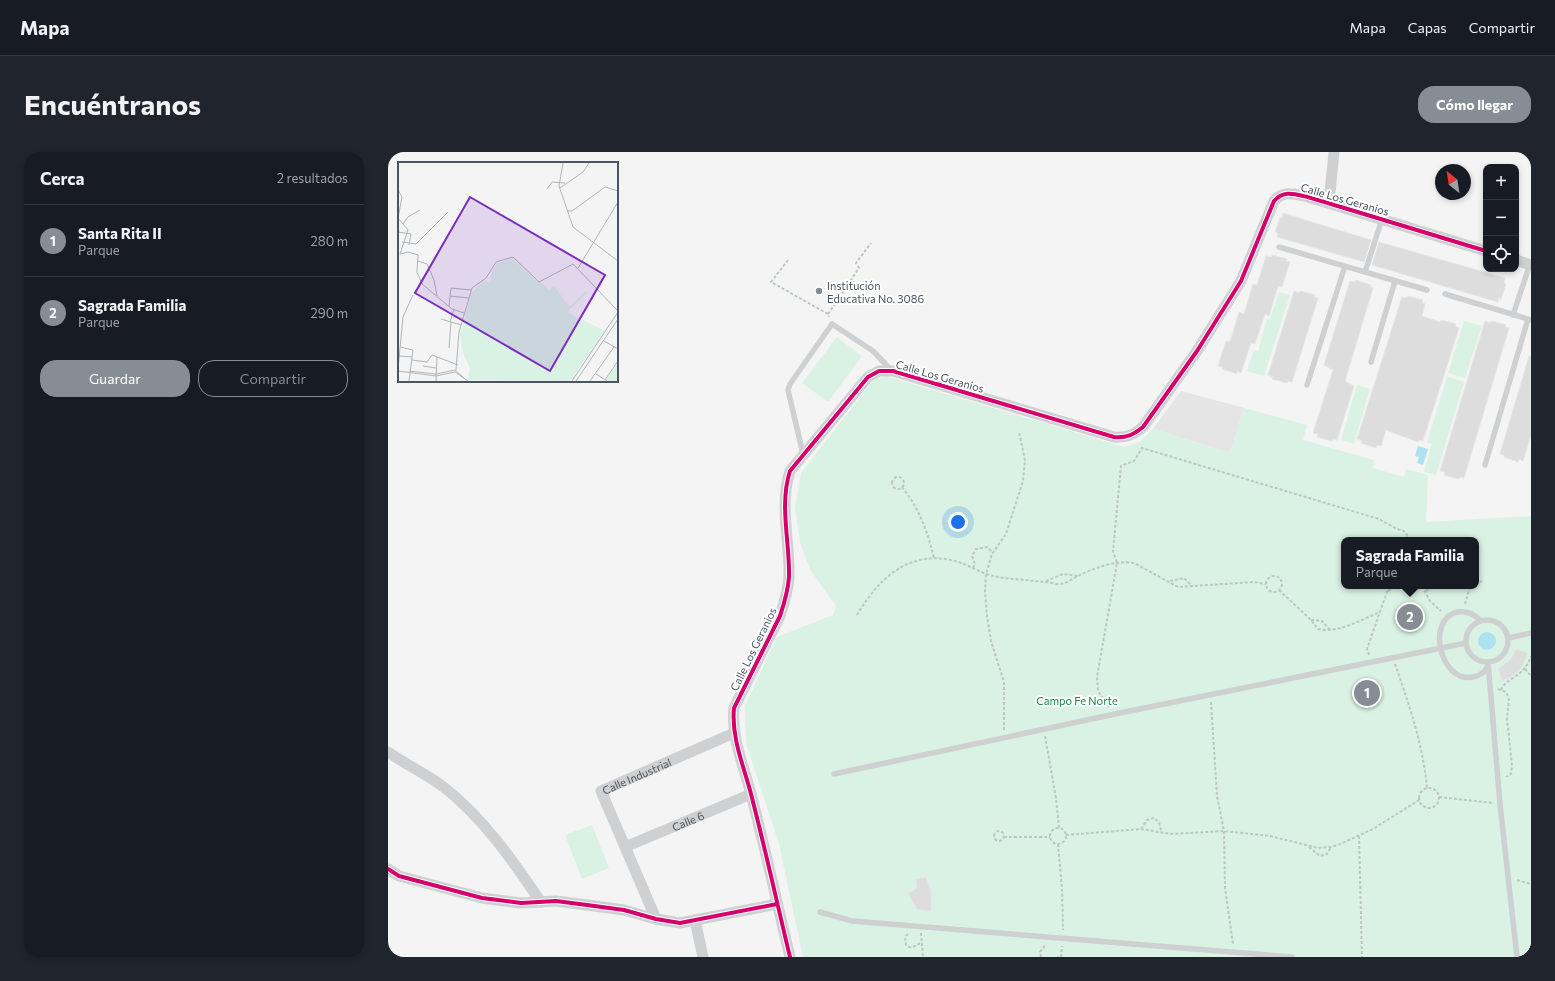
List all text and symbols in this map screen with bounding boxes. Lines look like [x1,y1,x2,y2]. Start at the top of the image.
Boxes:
text: Mapa [20,16,69,39]
text: Mapa [1350,19,1386,36]
text: Capas [1408,19,1447,36]
text: Compartir [1469,19,1535,36]
button: Cómo llegar [1418,86,1531,123]
text: Encuéntranos [24,87,201,121]
inset map [398,162,618,382]
north arrow [1435,164,1471,200]
map controls [1483,164,1519,272]
button: + [1483,164,1519,200]
text: Cerca [40,168,85,189]
text: 2 resultados [277,170,348,186]
street label: Calle Los Geranios [1299,180,1391,218]
button: − [1483,200,1519,236]
text: Santa Rita II [78,224,162,242]
text: 1 [50,233,56,249]
text: 280 m [311,233,348,249]
button: locate [1483,236,1519,272]
text: Parque [78,242,120,258]
place label: Institución Educativa No. 3086 [827,279,924,305]
marker: Institución Educativa No. 3086 [814,286,824,296]
text: Sagrada Familia [78,296,186,314]
text: 2 [49,305,57,321]
text: 290 m [311,305,348,321]
text: Parque [78,314,120,330]
street label: Calle Los Geranios [894,357,986,395]
button: Guardar [40,360,190,397]
button: Compartir [198,360,348,397]
your location [948,512,968,532]
popup [1341,537,1479,589]
text: Sagrada Familia [1356,546,1464,564]
text: Parque [1356,564,1397,580]
pin: 2 [1397,602,1423,632]
street label: Calle Los Geranios [727,605,779,693]
pin: 1 [1354,678,1380,708]
park label: Campo Fe Norte [1036,694,1118,707]
street label: Calle Industrial [600,755,673,796]
street label: Calle 6 [670,808,706,833]

